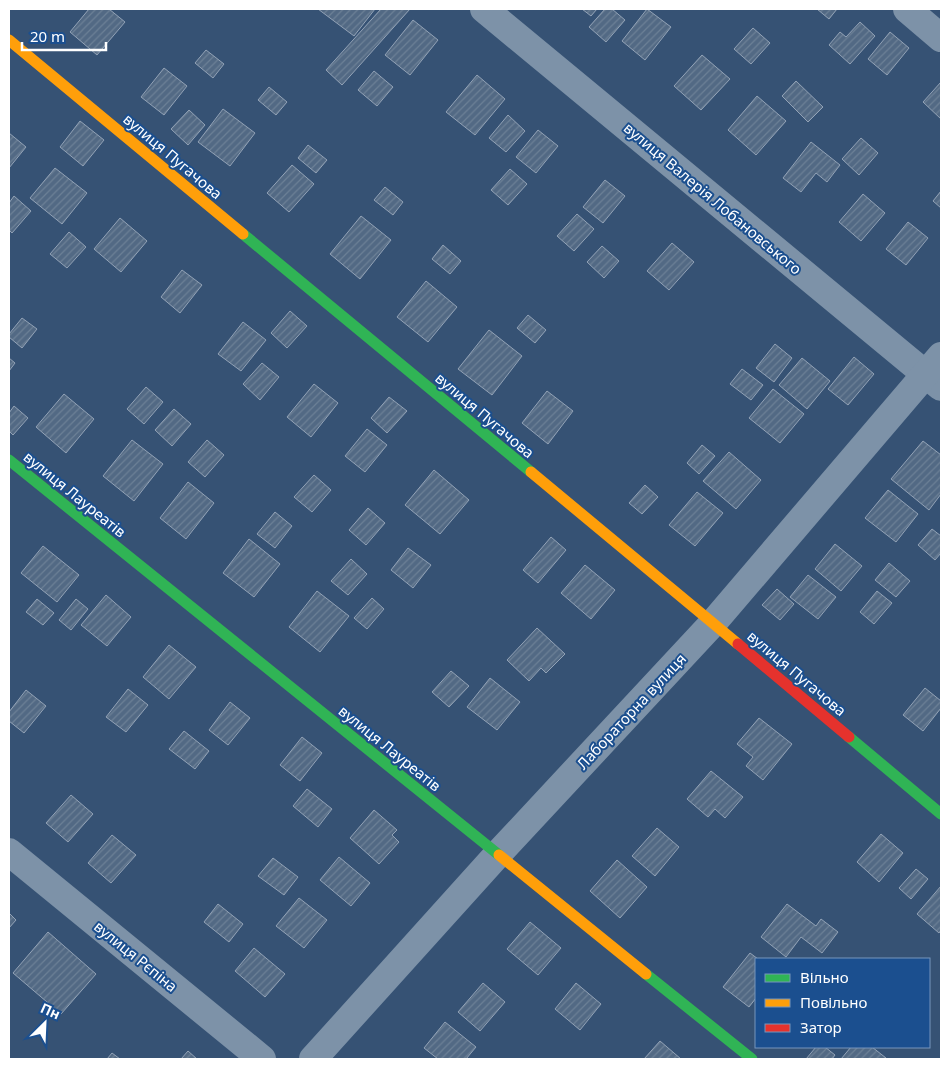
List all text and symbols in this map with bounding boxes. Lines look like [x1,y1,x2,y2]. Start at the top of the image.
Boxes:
scale bar [22,20,106,52]
text: 20 m [30,26,65,46]
street label: вулиця Пугачова [119,109,227,203]
street label: вулиця Валерія Лобановського [620,118,806,279]
street label: вулиця Пугачова [431,368,539,462]
street label: вулиця Лауреатів [20,447,130,541]
street label: вулиця Пугачова [743,626,851,720]
street label: Лабораторна вулиця [572,649,690,773]
street label: вулиця Лауреатів [335,701,445,795]
street label: вулиця Рєпіна [90,916,182,996]
legend [755,958,930,1048]
text: Вільно [800,967,849,987]
text: Повільно [800,992,867,1012]
north arrow [20,998,70,1048]
text: Пн [38,998,63,1023]
text: Затор [800,1017,842,1037]

